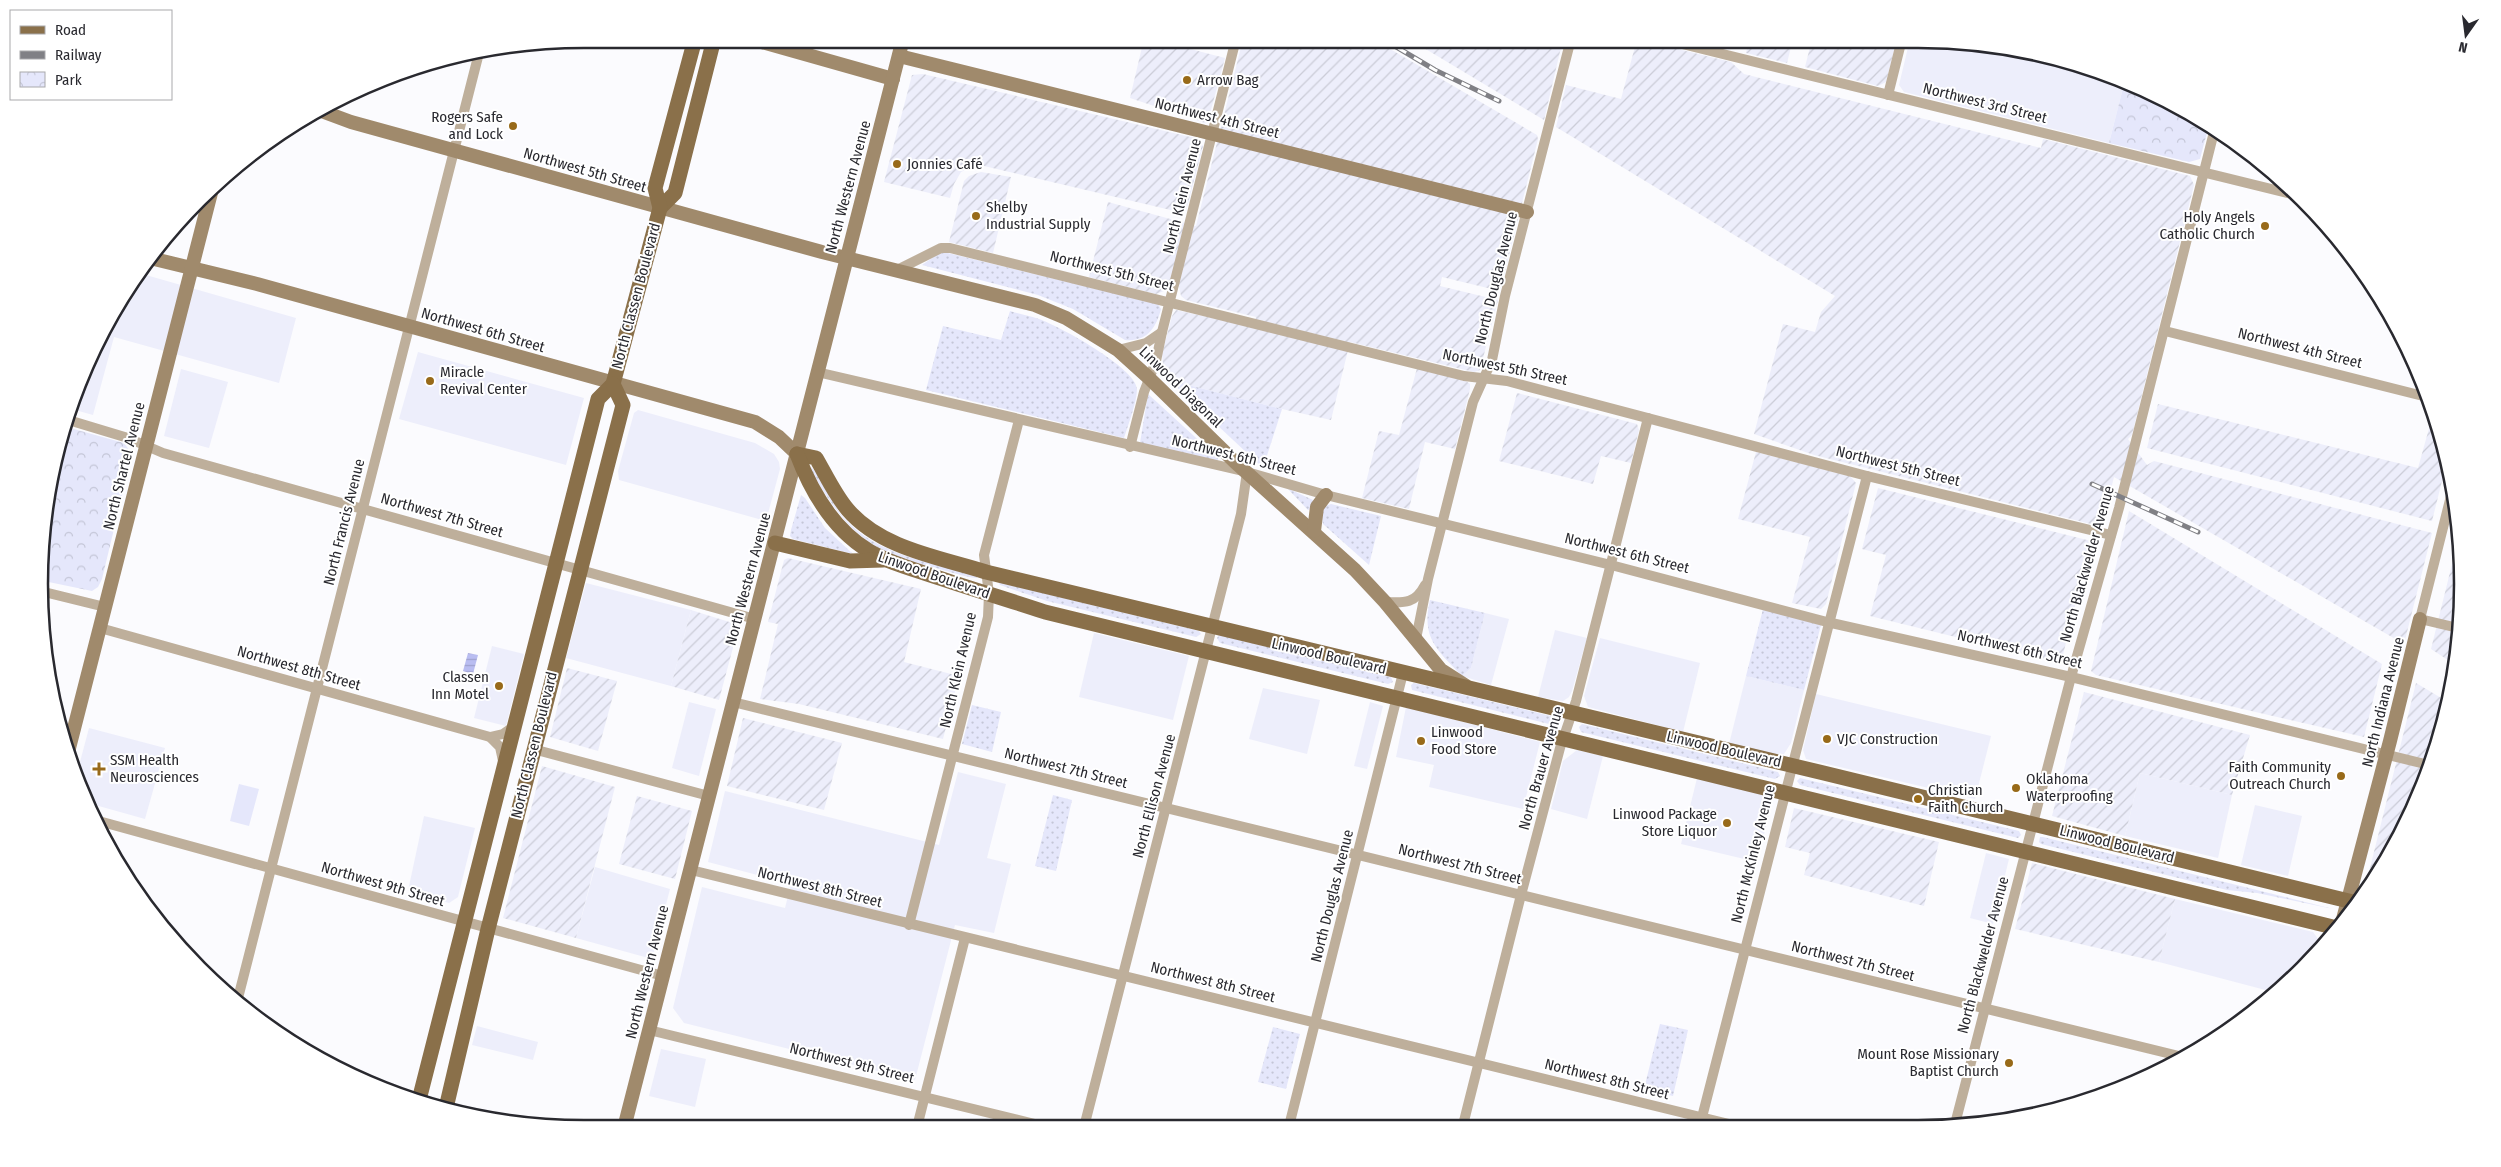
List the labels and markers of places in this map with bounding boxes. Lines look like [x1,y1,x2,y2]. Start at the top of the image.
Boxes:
place label: Arrow Bag [1197,71,1259,89]
marker: Arrow Bag [1181,74,1193,86]
place label: Rogers Safe and Lock [431,108,503,143]
marker: Rogers Safe and Lock [507,120,519,132]
place label: Jonnies Café [907,155,983,173]
marker: Jonnies Café [891,158,903,170]
place label: Shelby Industrial Supply [986,198,1091,233]
place label: Holy Angels Catholic Church [2159,208,2255,243]
marker: Shelby Industrial Supply [970,210,982,222]
marker: Holy Angels Catholic Church [2259,220,2271,232]
place label: Miracle Revival Center [440,363,528,398]
marker: Miracle Revival Center [424,375,436,387]
place label: Classen Inn Motel [431,668,489,703]
marker: Classen Inn Motel [493,680,505,692]
place label: Linwood Food Store [1431,723,1497,758]
place label: VJC Construction [1837,730,1938,748]
marker: VJC Construction [1821,733,1833,745]
marker: Linwood Food Store [1415,735,1427,747]
place label: SSM Health Neurosciences [110,751,199,786]
place label: Faith Community Outreach Church [2229,758,2331,793]
marker: SSM Health Neurosciences [92,762,106,776]
place label: Oklahoma Waterproofing [2026,770,2113,805]
marker: Faith Community Outreach Church [2335,770,2347,782]
place label: Christian Faith Church [1928,781,2004,816]
marker: Oklahoma Waterproofing [2010,782,2022,794]
marker: Christian Faith Church [1912,793,1924,805]
place label: Linwood Package Store Liquor [1612,805,1718,840]
marker: Linwood Package Store Liquor [1721,817,1733,829]
place label: Mount Rose Missionary Baptist Church [1857,1045,1999,1080]
marker: Mount Rose Missionary Baptist Church [2003,1057,2015,1069]

